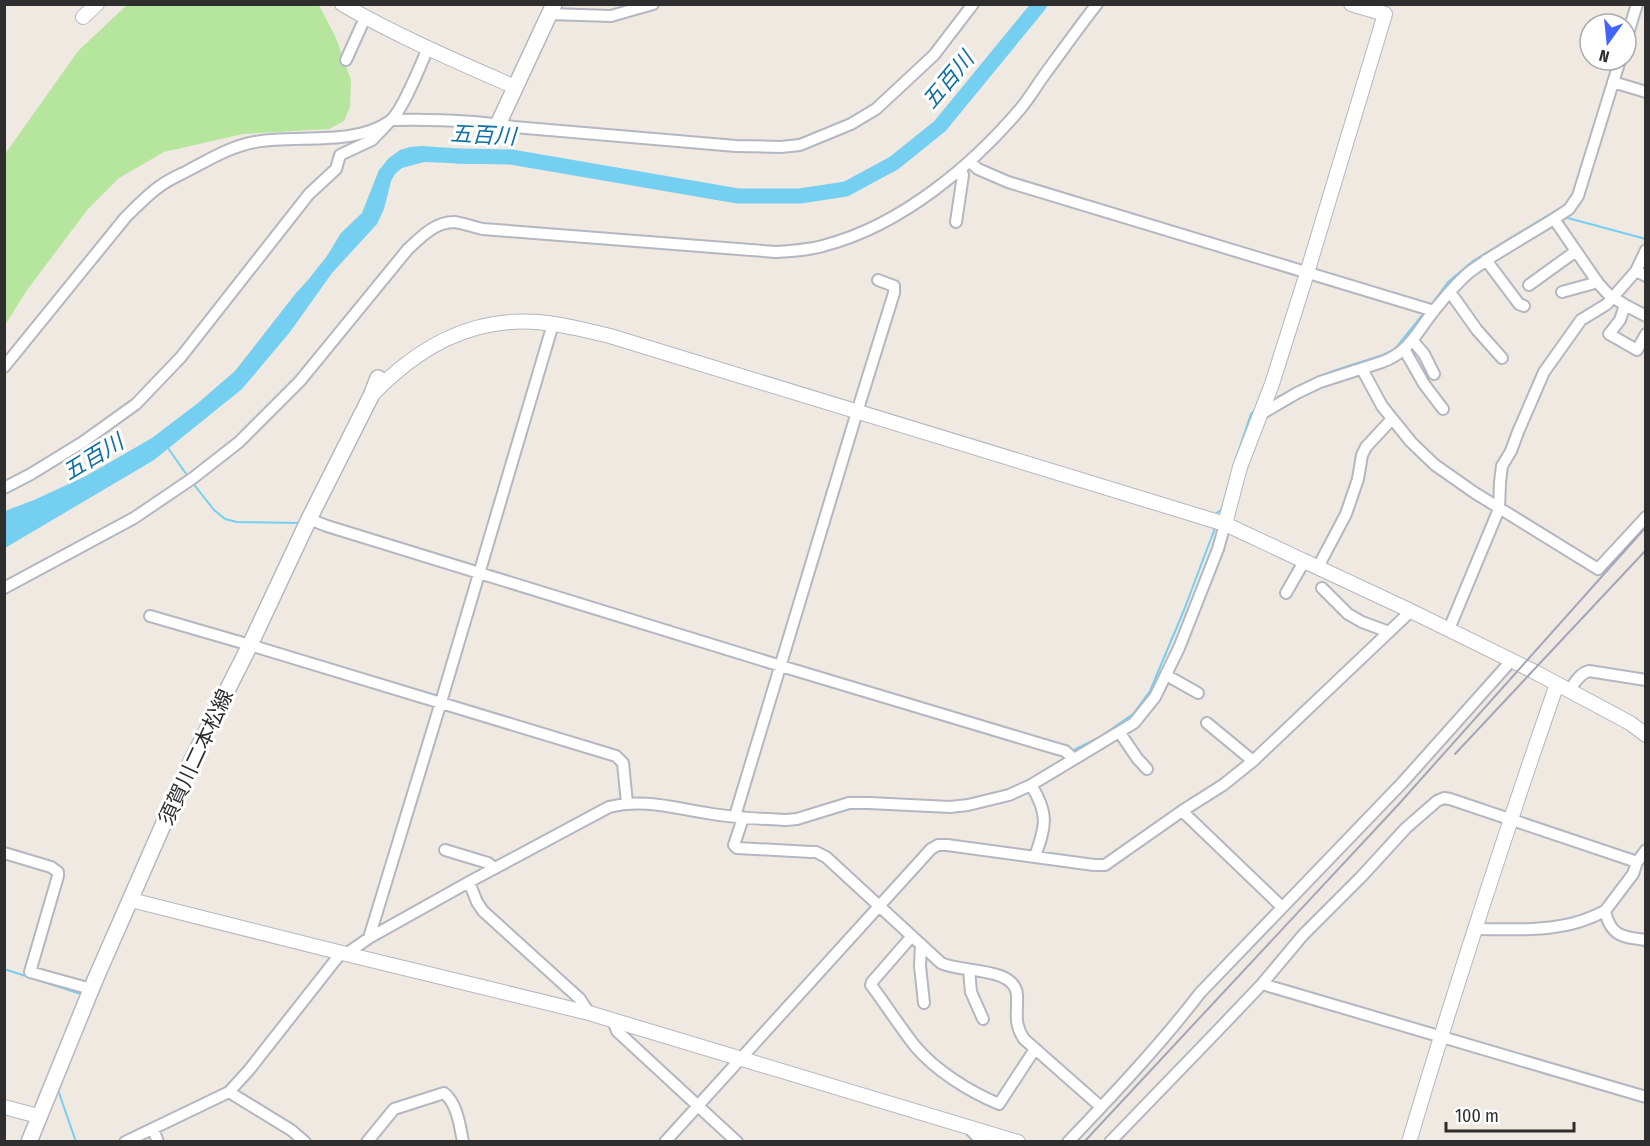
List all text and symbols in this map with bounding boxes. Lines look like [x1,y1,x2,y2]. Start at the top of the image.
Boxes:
north arrow [1578,12,1638,72]
water label: 五百川 [916,45,981,114]
text: N [1597,46,1611,66]
water label: 五百川 [449,120,519,150]
water label: 五百川 [58,427,130,486]
street label: 須賀川二本松線 [153,685,239,829]
scale bar [1446,1095,1574,1133]
text: 100 m [1455,1105,1499,1127]

